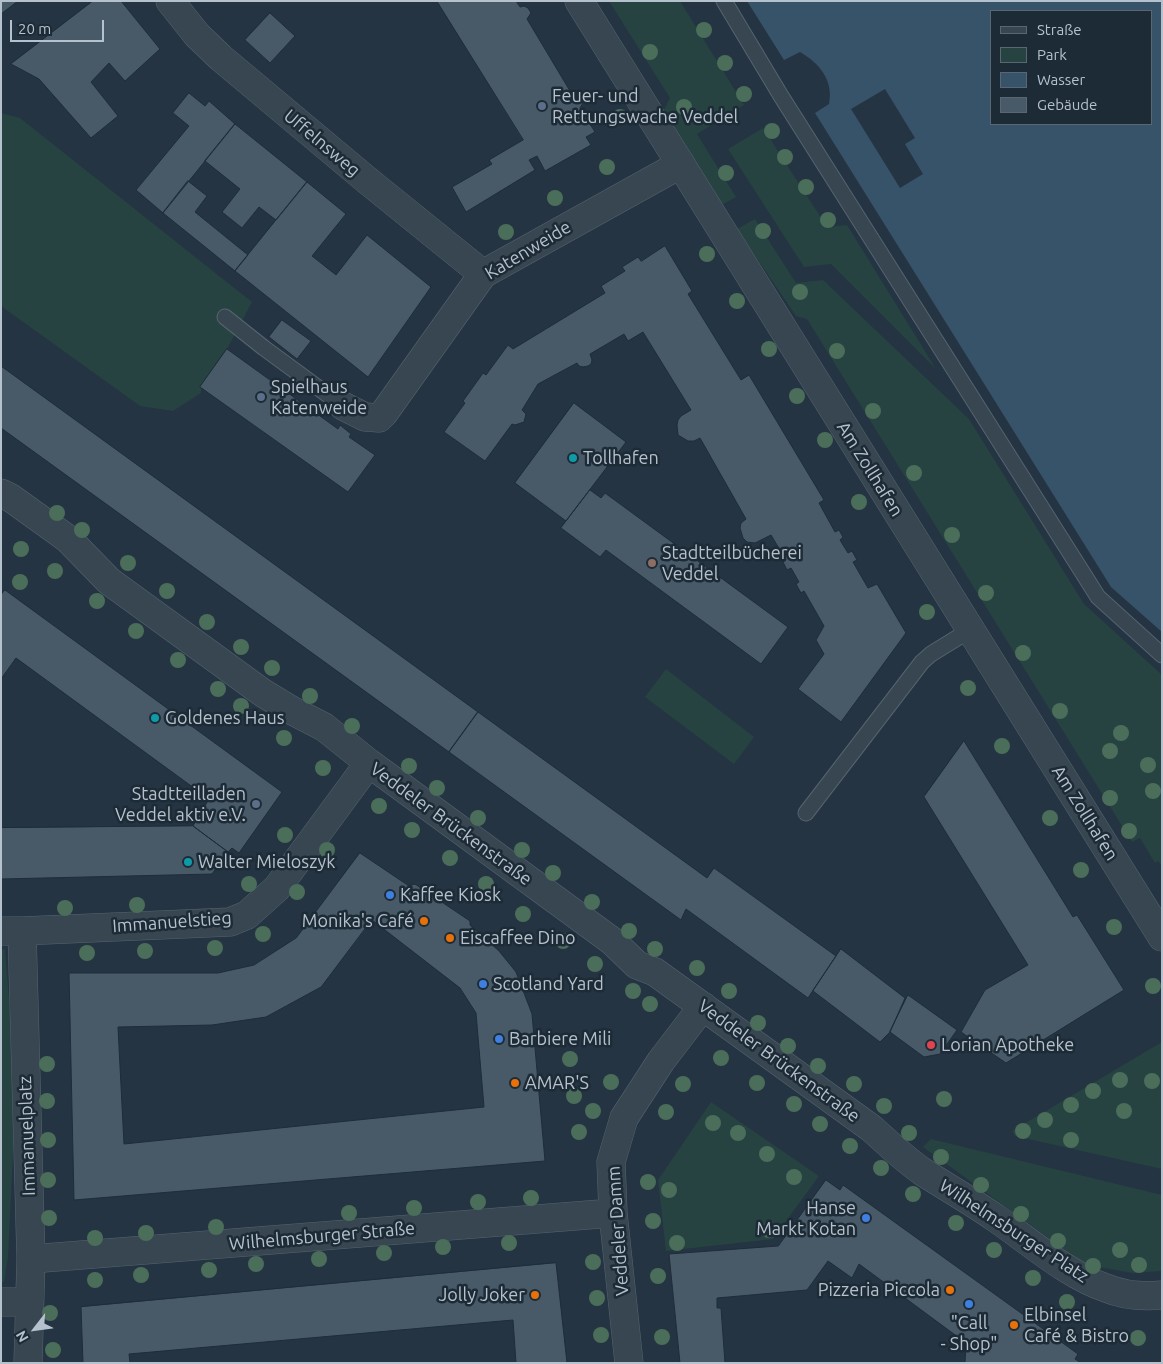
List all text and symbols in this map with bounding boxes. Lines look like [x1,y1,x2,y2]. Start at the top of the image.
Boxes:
scale bar [12,10,106,42]
legend [990,10,1153,125]
text: 20 m [18,20,51,37]
text: Straße [1037,21,1081,38]
text: Park [1037,46,1067,63]
text: Wasser [1037,71,1085,88]
place label: Feuer- und Rettungswache Veddel [552,85,738,128]
text: Gebäude [1037,96,1097,113]
marker: Feuer- und Rettungswache Veddel [536,100,548,112]
street label: Uffelnsweg [279,105,365,181]
street label: Katenweide [481,216,575,284]
place label: Spielhaus Katenweide [271,376,367,418]
marker: Spielhaus Katenweide [255,391,267,403]
street label: Am Zollhafen [832,418,908,520]
place label: Tollhafen [583,447,659,469]
marker: Tollhafen [567,452,579,464]
place label: Stadtteilbücherei Veddel [662,542,802,584]
marker: Stadtteilbücherei Veddel [646,557,658,569]
place label: Goldenes Haus [165,707,285,729]
marker: Goldenes Haus [149,712,161,724]
street label: Veddeler Brückenstraße [366,758,536,890]
street label: Am Zollhafen [1047,762,1123,864]
place label: Stadtteilladen Veddel aktiv e.V. [115,783,246,826]
marker: Stadtteilladen Veddel aktiv e.V. [250,798,262,810]
place label: Walter Mieloszyk [198,851,335,873]
marker: Walter Mieloszyk [182,856,194,868]
place label: Kaffee Kiosk [400,884,501,906]
marker: Kaffee Kiosk [384,889,396,901]
street label: Immanuelstieg [112,907,232,937]
place label: Monika's Café [302,910,414,932]
marker: Monika's Café [418,915,430,927]
place label: Eiscaffee Dino [460,927,575,949]
marker: Eiscaffee Dino [444,932,456,944]
place label: Scotland Yard [493,973,604,995]
marker: Scotland Yard [477,978,489,990]
street label: Veddeler Brückenstraße [694,995,864,1127]
place label: Barbiere Mili [509,1028,611,1050]
marker: Barbiere Mili [493,1033,505,1045]
place label: Lorian Apotheke [941,1034,1074,1056]
marker: Lorian Apotheke [925,1039,937,1051]
place label: AMAR'S [525,1072,589,1094]
street label: Immanuelplatz [14,1076,40,1196]
marker: AMAR'S [509,1077,521,1089]
street label: Veddeler Damm [603,1165,633,1297]
street label: Wilhelmsburger Platz [935,1175,1093,1287]
place label: Hanse Markt Kotan [756,1197,856,1240]
marker: Hanse Markt Kotan [860,1212,872,1224]
street label: Wilhelmsburger Straße [228,1217,416,1255]
place label: Pizzeria Piccola [818,1279,940,1301]
place label: Jolly Joker [438,1284,525,1306]
marker: Pizzeria Piccola [944,1284,956,1296]
marker: Jolly Joker [529,1289,541,1301]
marker: "Call - Shop" [963,1298,975,1310]
north arrow [10,1304,60,1354]
place label: Elbinsel Café & Bistro [1024,1304,1129,1346]
place label: "Call - Shop" [941,1312,997,1355]
marker: Elbinsel Café & Bistro [1008,1319,1020,1331]
text: N [12,1328,32,1345]

